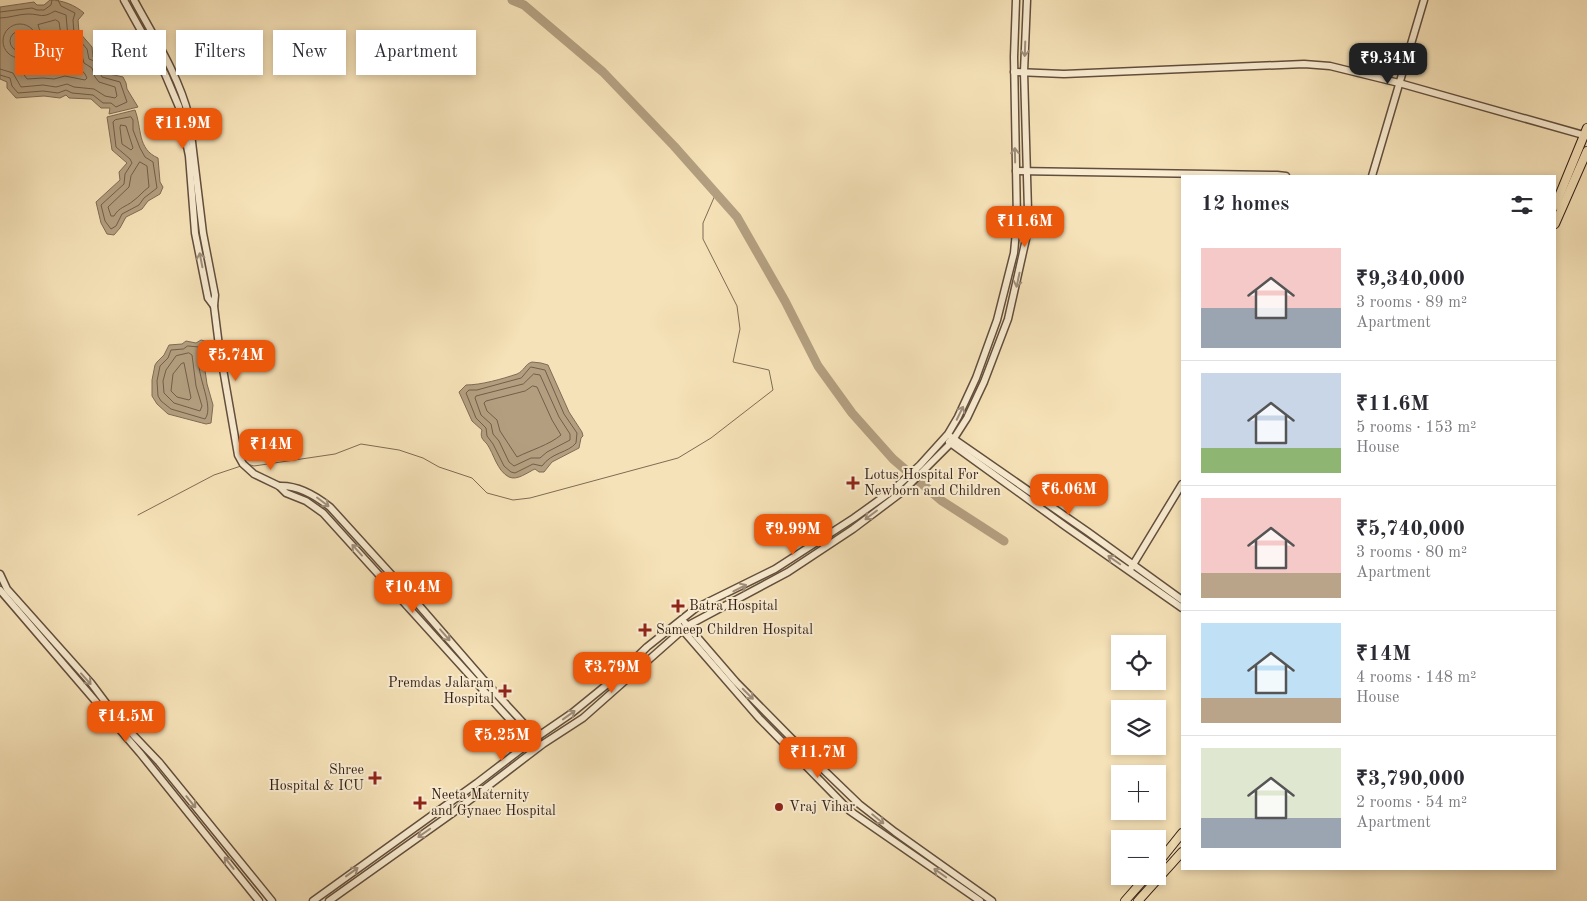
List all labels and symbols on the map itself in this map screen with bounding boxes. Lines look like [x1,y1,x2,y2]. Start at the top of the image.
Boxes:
one-way arrow [1020,40,1030,56]
pin: ₹9.34M [1347,42,1429,85]
pin: ₹11.9M [142,108,224,150]
one-way arrow [1011,147,1020,163]
pin: ₹11.6M [984,206,1066,248]
one-way arrow [196,252,205,268]
one-way arrow [1013,272,1022,288]
pin: ₹5.74M [195,340,277,382]
one-way arrow [956,406,965,421]
pin: ₹14M [241,428,301,471]
place label: Lotus Hospital For Newborn and Children [864,468,1001,498]
pin: ₹6.06M [1028,474,1110,516]
marker: Lotus Hospital For Newborn and Children [846,476,860,490]
one-way arrow [316,497,330,507]
one-way arrow [865,509,878,520]
pin: ₹9.99M [752,514,834,556]
one-way arrow [351,543,363,556]
one-way arrow [1107,555,1121,565]
pin: ₹10.4M [372,572,454,614]
one-way arrow [732,583,747,592]
marker: Batra Hospital [671,599,685,613]
place label: Batra Hospital [689,599,778,613]
marker: Sameep Children Hospital [638,623,652,637]
place label: Sameep Children Hospital [656,623,813,637]
one-way arrow [439,628,450,641]
pin: ₹3.79M [571,652,653,694]
one-way arrow [80,672,92,685]
place label: Premdas Jalaram Hospital [388,676,494,706]
marker: Premdas Jalaram Hospital [498,684,512,698]
one-way arrow [742,688,755,700]
pin: ₹14.5M [85,700,167,743]
one-way arrow [562,710,576,720]
pin: ₹5.25M [461,720,543,762]
pin: ₹11.7M [777,736,859,779]
place label: Shree Hospital & ICU [269,763,364,793]
marker: Shree Hospital & ICU [368,771,382,785]
place label: Neeta Maternity and Gynaec Hospital [431,788,556,818]
one-way arrow [186,795,197,808]
marker: Neeta Maternity and Gynaec Hospital [413,796,427,810]
place label: Vraj Vihar [789,800,855,814]
marker: Vraj Vihar [773,801,785,813]
one-way arrow [871,813,884,824]
one-way arrow [417,828,431,838]
one-way arrow [224,856,234,870]
one-way arrow [345,867,359,877]
one-way arrow [933,868,947,878]

